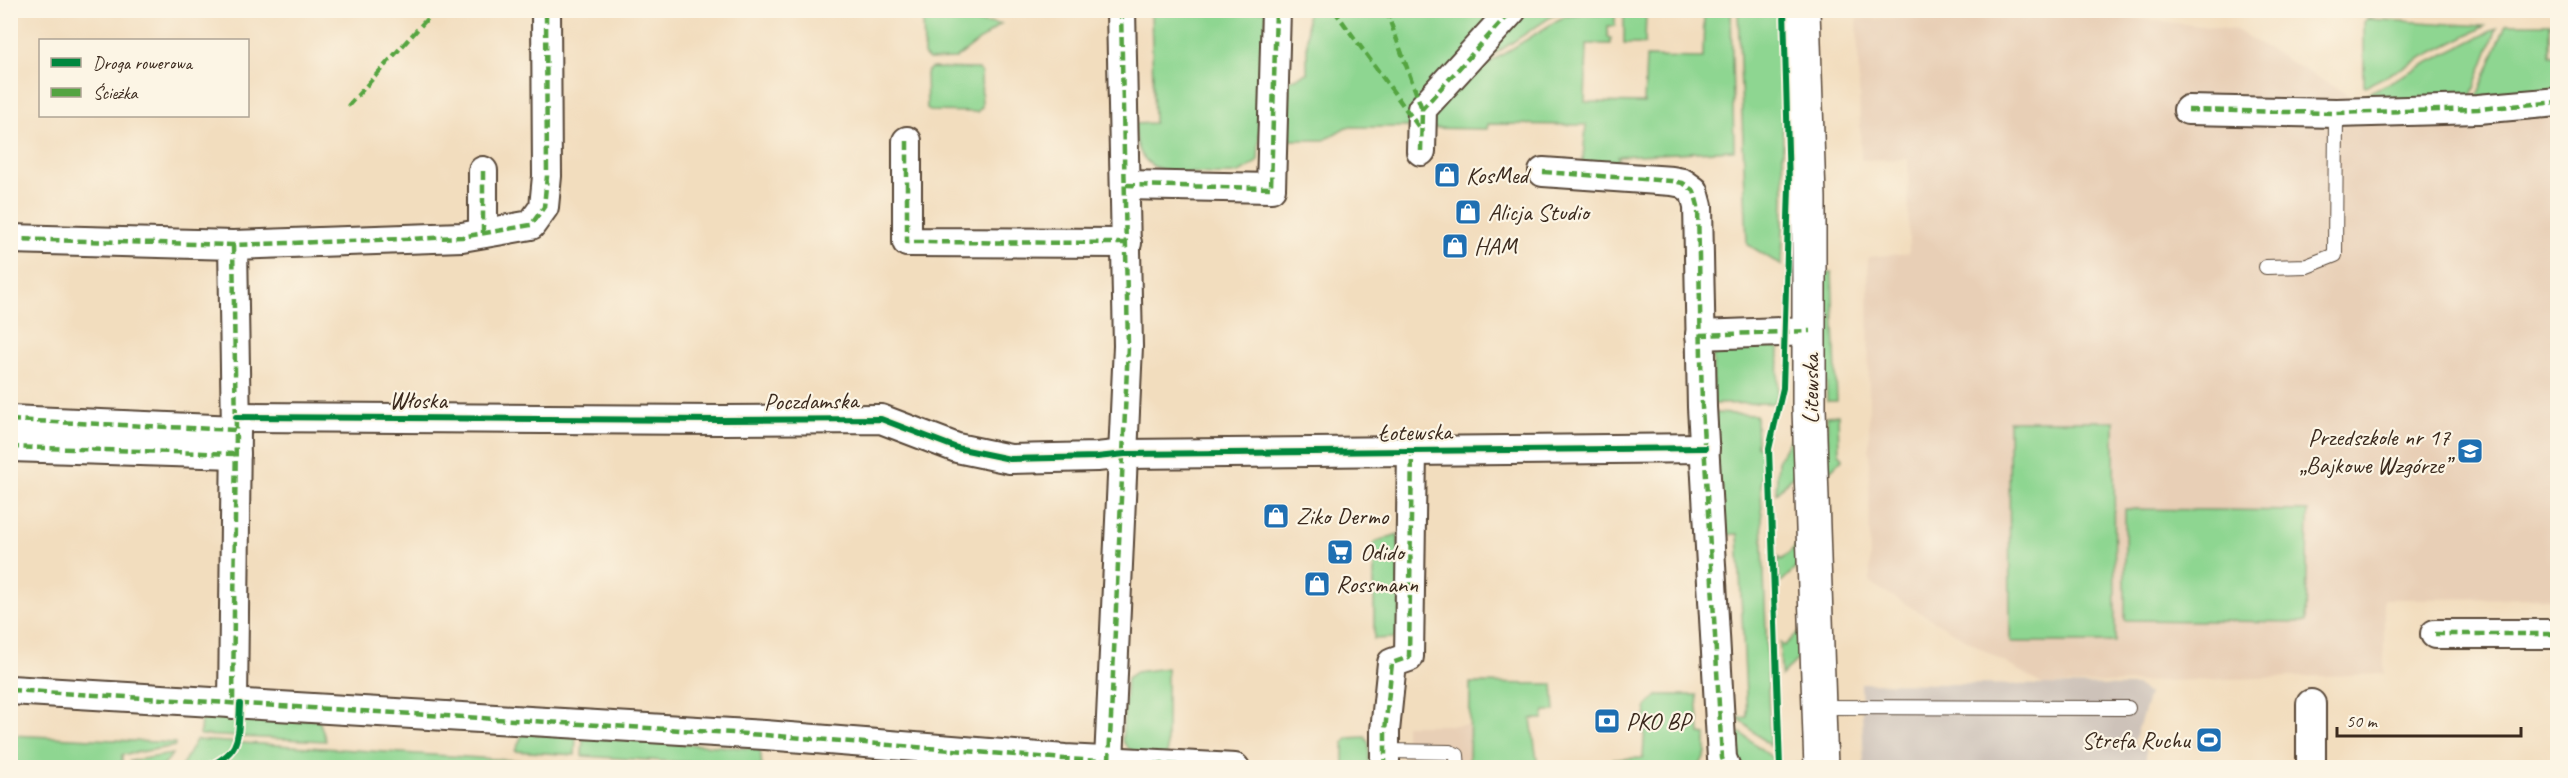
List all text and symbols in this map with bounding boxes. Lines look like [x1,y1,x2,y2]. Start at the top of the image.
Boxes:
legend [39,39,249,117]
text: Droga rowerowa [93,52,194,74]
text: Ścieżka [93,82,139,104]
shop icon: KosMed [1432,160,1462,190]
place label: KosMed [1466,160,1531,190]
shop icon: Alicja Studio [1453,197,1483,227]
place label: Alicja Studio [1488,197,1591,227]
shop icon: HAM [1440,231,1470,261]
place label: HAM [1474,231,1519,261]
street label: Litewska [1795,352,1825,424]
street label: Włoska [389,385,448,415]
street label: Poczdamska [764,385,861,417]
street label: Łotewska [1378,416,1454,448]
place label: Przedszkole nr 17 „Bajkowe Wzgórze” [2300,422,2456,480]
school or university icon: Przedszkole nr 17 „Bajkowe Wzgórze” [2455,436,2485,466]
shop icon: Ziko Dermo [1261,501,1291,531]
place label: Ziko Dermo [1296,501,1390,531]
supermarket icon: Odido [1325,537,1355,567]
place label: Odido [1360,537,1406,567]
shop icon: Rossmann [1302,569,1332,599]
place label: Rossmann [1336,569,1418,599]
scale bar [2337,700,2522,738]
bank icon: PKO BP [1592,706,1622,736]
place label: PKO BP [1626,706,1694,736]
text: 50 m [2346,710,2379,732]
place label: Strefa Ruchu [2081,725,2192,755]
sports icon: Strefa Ruchu [2194,725,2224,755]

